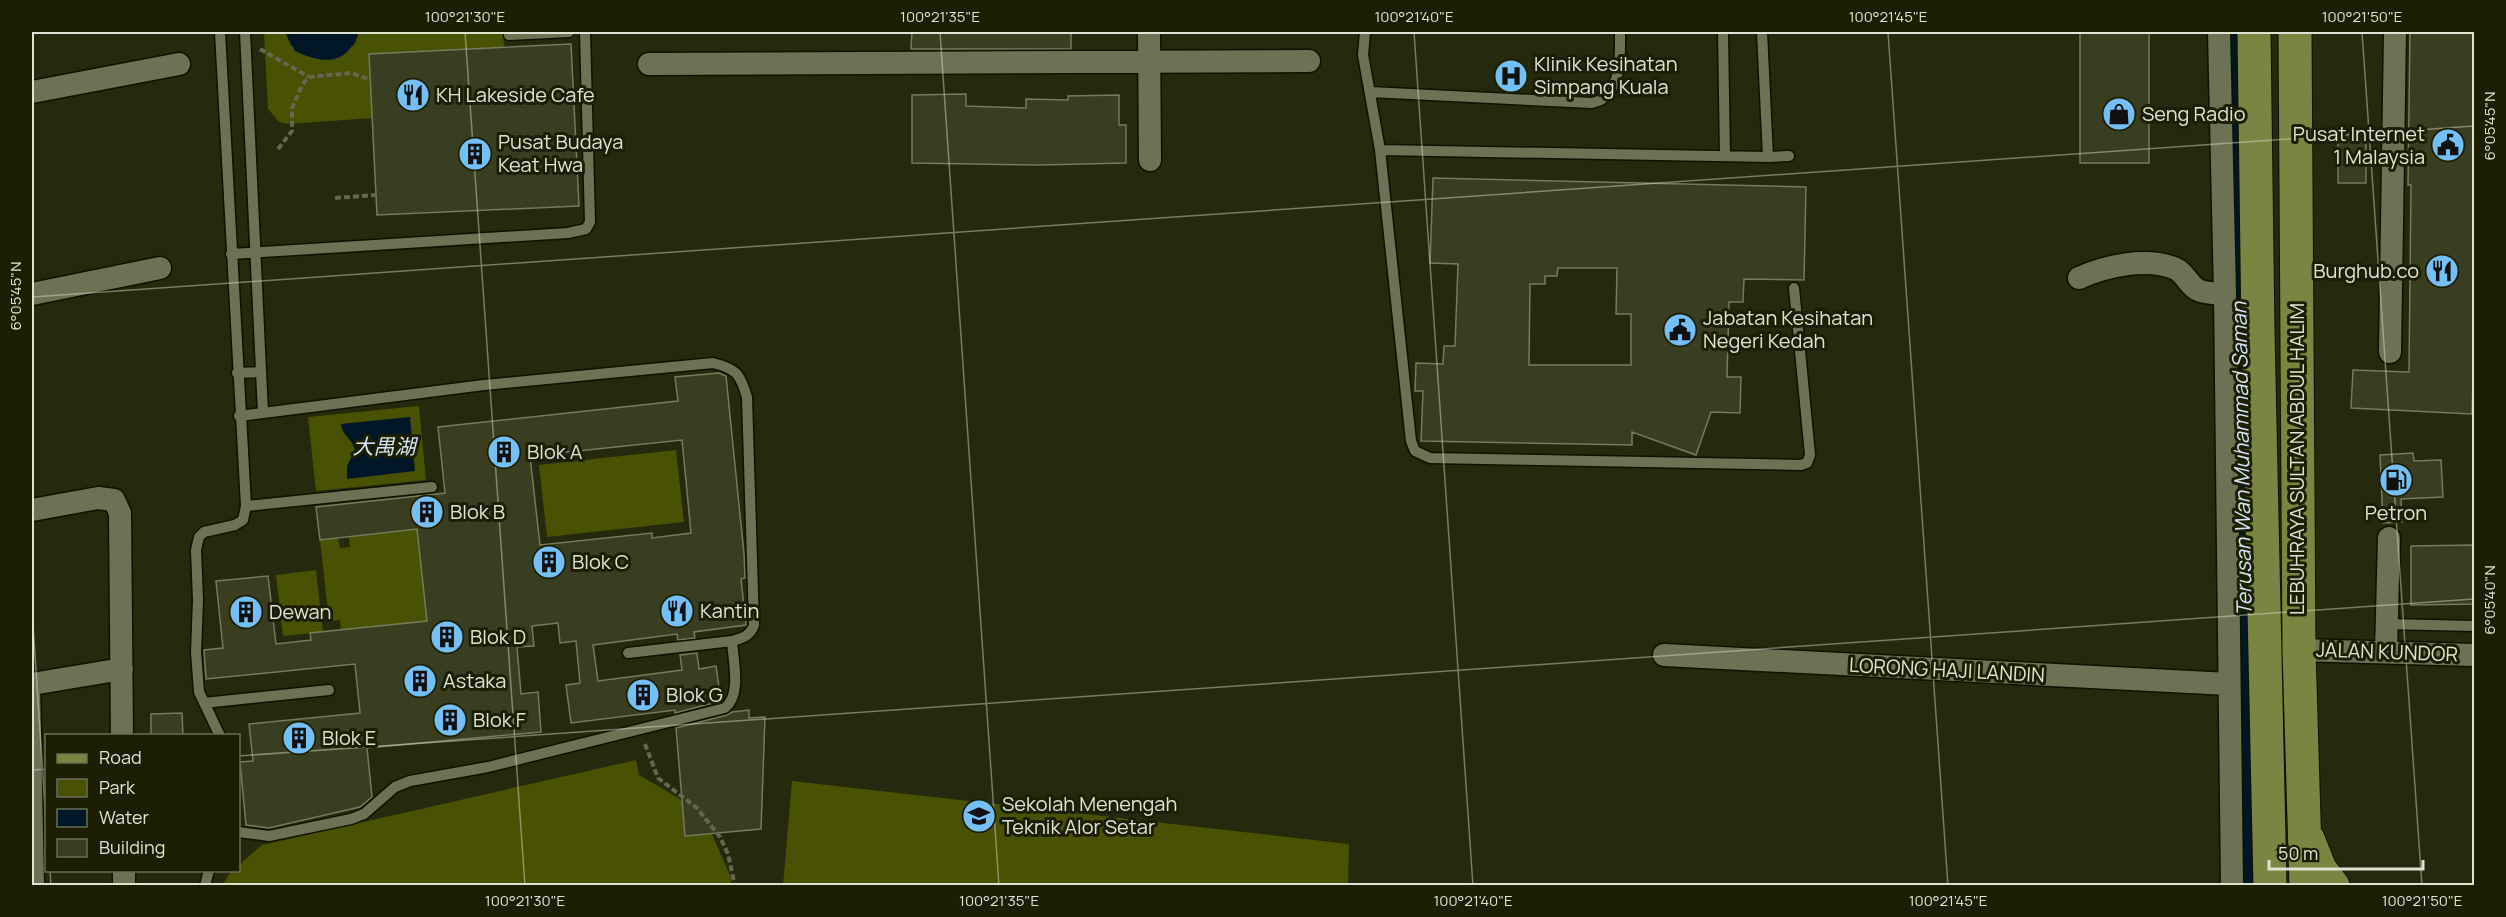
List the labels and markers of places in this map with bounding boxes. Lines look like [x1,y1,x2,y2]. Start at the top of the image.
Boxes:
place label: Klinik Kesihatan Simpang Kuala [1534,50,1678,100]
hospital icon: Klinik Kesihatan Simpang Kuala [1493,58,1529,94]
restaurant icon: KH Lakeside Cafe [395,77,431,113]
place label: KH Lakeside Cafe [436,81,595,108]
shop icon: Seng Radio [2101,96,2137,132]
place label: Seng Radio [2142,100,2246,127]
place label: Pusat Internet 1 Malaysia [2293,120,2425,170]
public building icon: Pusat Internet 1 Malaysia [2430,127,2466,163]
place label: Pusat Budaya Keat Hwa [498,128,623,178]
building icon: Pusat Budaya Keat Hwa [457,136,493,172]
restaurant icon: Burghub.co [2424,253,2460,289]
place label: Burghub.co [2313,257,2419,284]
place label: Jabatan Kesihatan Negeri Kedah [1703,304,1873,354]
public building icon: Jabatan Kesihatan Negeri Kedah [1662,312,1698,348]
building icon: Blok A [486,434,522,470]
place label: Blok A [527,438,583,465]
fuel station icon: Petron [2378,462,2414,498]
building icon: Blok B [409,494,445,530]
place label: Blok B [450,498,505,525]
place label: Petron [2365,499,2427,526]
building icon: Blok C [531,544,567,580]
place label: Blok C [572,548,629,575]
restaurant icon: Kantin [659,593,695,629]
building icon: Dewan [228,594,264,630]
place label: Kantin [700,597,759,624]
place label: Dewan [269,598,331,625]
building icon: Blok D [429,619,465,655]
place label: Blok D [470,623,526,650]
building icon: Astaka [402,663,438,699]
place label: Astaka [443,667,506,694]
building icon: Blok G [625,677,661,713]
place label: Blok G [666,681,723,708]
building icon: Blok F [432,702,468,738]
place label: Blok F [473,706,526,733]
building icon: Blok E [281,720,317,756]
place label: Blok E [322,724,376,751]
place label: Sekolah Menengah Teknik Alor Setar [1002,790,1177,840]
school or university icon: Sekolah Menengah Teknik Alor Setar [961,798,997,834]

